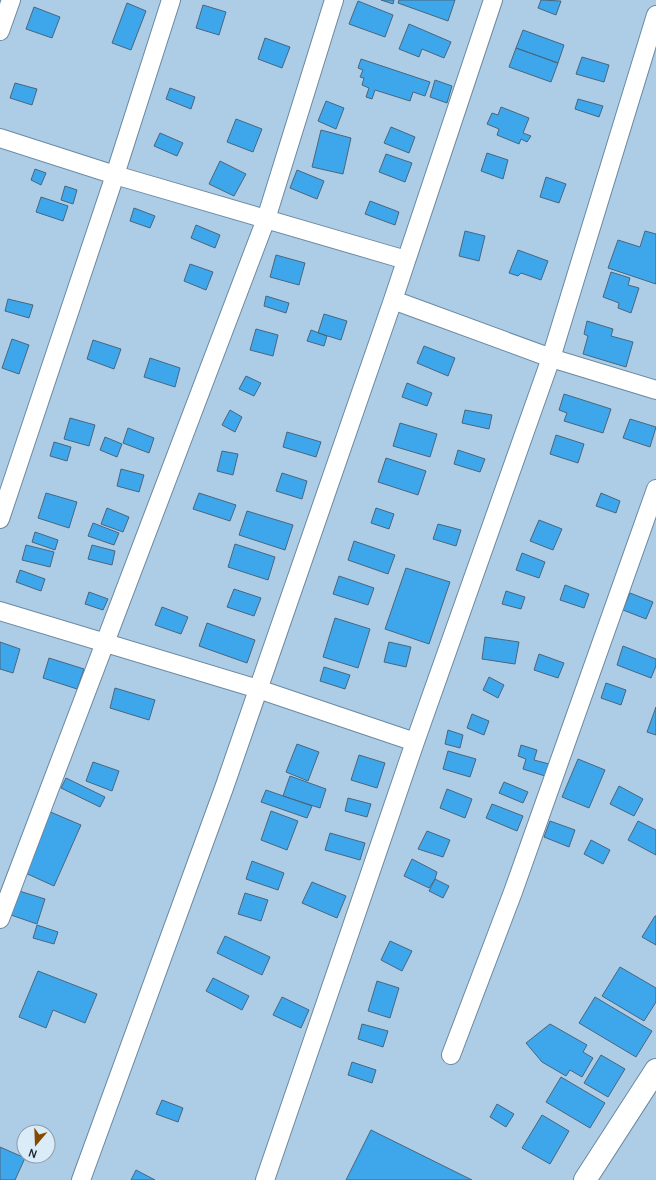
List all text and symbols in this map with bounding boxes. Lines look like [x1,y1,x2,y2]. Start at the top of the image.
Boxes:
north arrow [16,1124,56,1164]
text: N [26,1146,39,1162]

